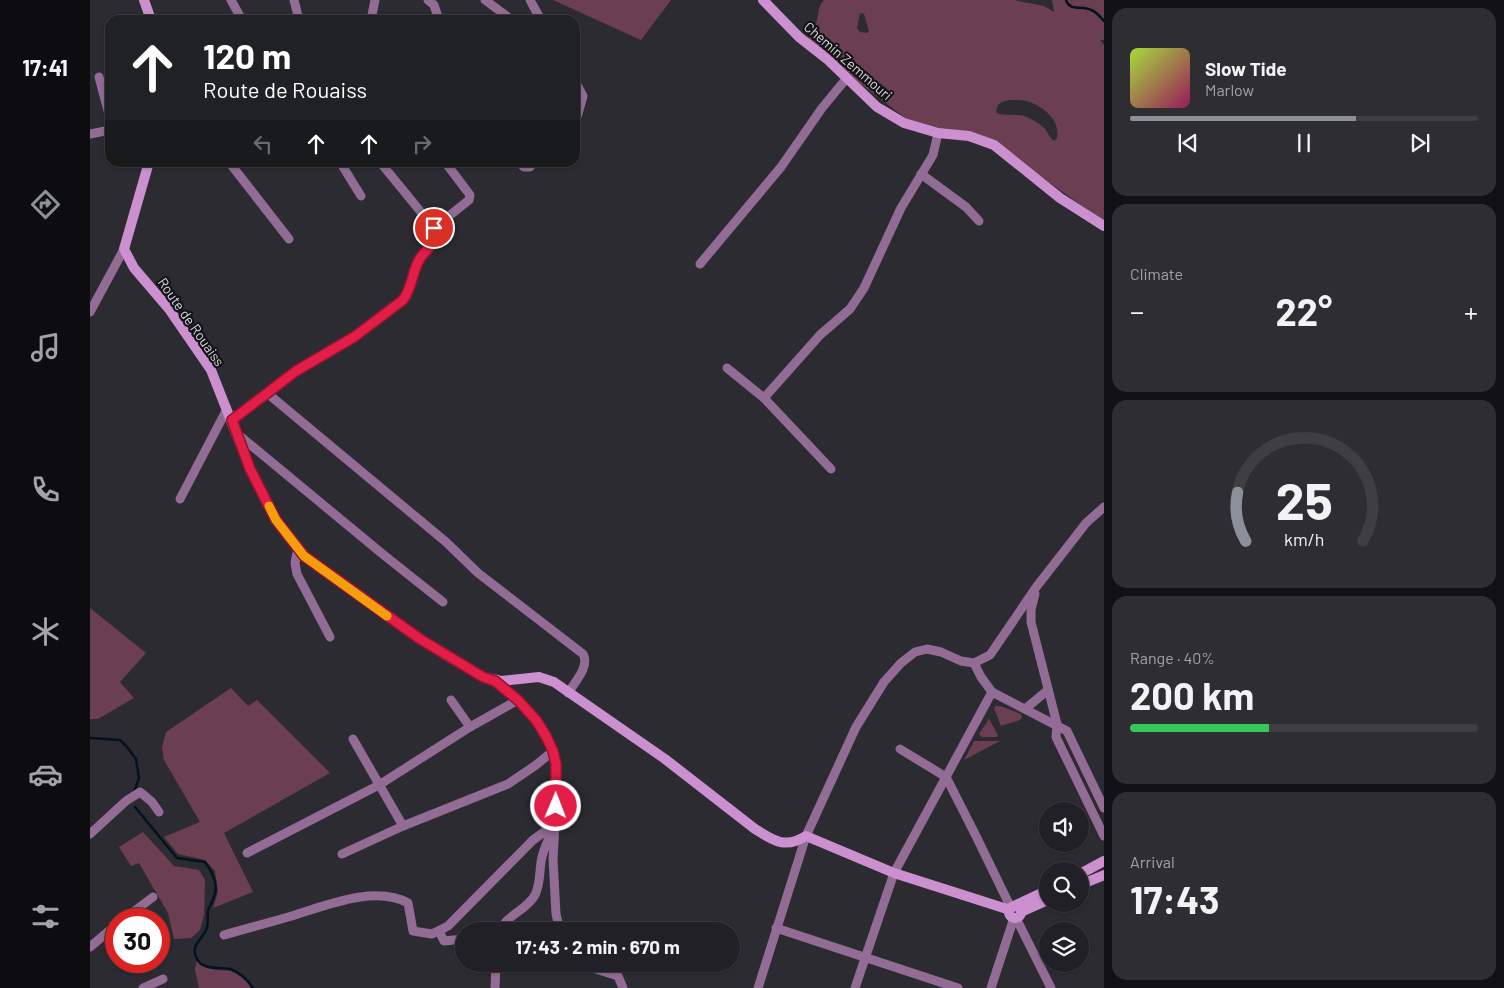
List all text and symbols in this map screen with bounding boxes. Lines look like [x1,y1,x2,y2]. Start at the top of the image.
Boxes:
street label: Chemin Zemmouri [801,18,896,103]
text: 120 m [203,34,291,76]
icon: ahead [120,35,185,100]
text: 17:41 [22,54,68,80]
text: Slow Tide [1205,57,1287,80]
text: Route de Rouaiss [203,76,367,102]
text: Marlow [1205,80,1254,99]
icon: previous [1174,129,1202,157]
icon: pause [1290,129,1318,157]
icon: next [1406,129,1434,157]
icon: left [249,130,277,158]
icon: ahead [302,130,330,158]
icon: ahead [355,130,383,158]
icon: right [408,130,436,158]
icon: directions [28,187,63,222]
pin [413,207,455,249]
icon: arrive [420,214,448,242]
text: Climate [1130,264,1183,283]
street label: Route de Rouaiss [155,274,228,370]
text: 22° [1276,288,1332,334]
text: − [1130,294,1144,328]
text: + [1464,294,1478,328]
icon: music [28,330,63,365]
text: 25 [1275,468,1333,530]
icon: phone [28,472,63,507]
text: km/h [1284,528,1324,550]
icon: climate [28,614,63,649]
text: Range · 40% [1130,648,1215,667]
text: 200 km [1130,672,1254,718]
icon: car [28,757,63,792]
position arrow [529,779,581,831]
map controls [1039,802,1089,972]
button: sound [1039,802,1089,852]
text: Arrival [1130,852,1175,871]
button: search [1039,862,1089,912]
text: 17:43 [1130,876,1220,922]
icon: filters [28,899,63,934]
speed limit sign: 30 [105,908,170,973]
button: layers [1039,922,1089,972]
text: 17:43 · 2 min · 670 m [515,935,680,958]

